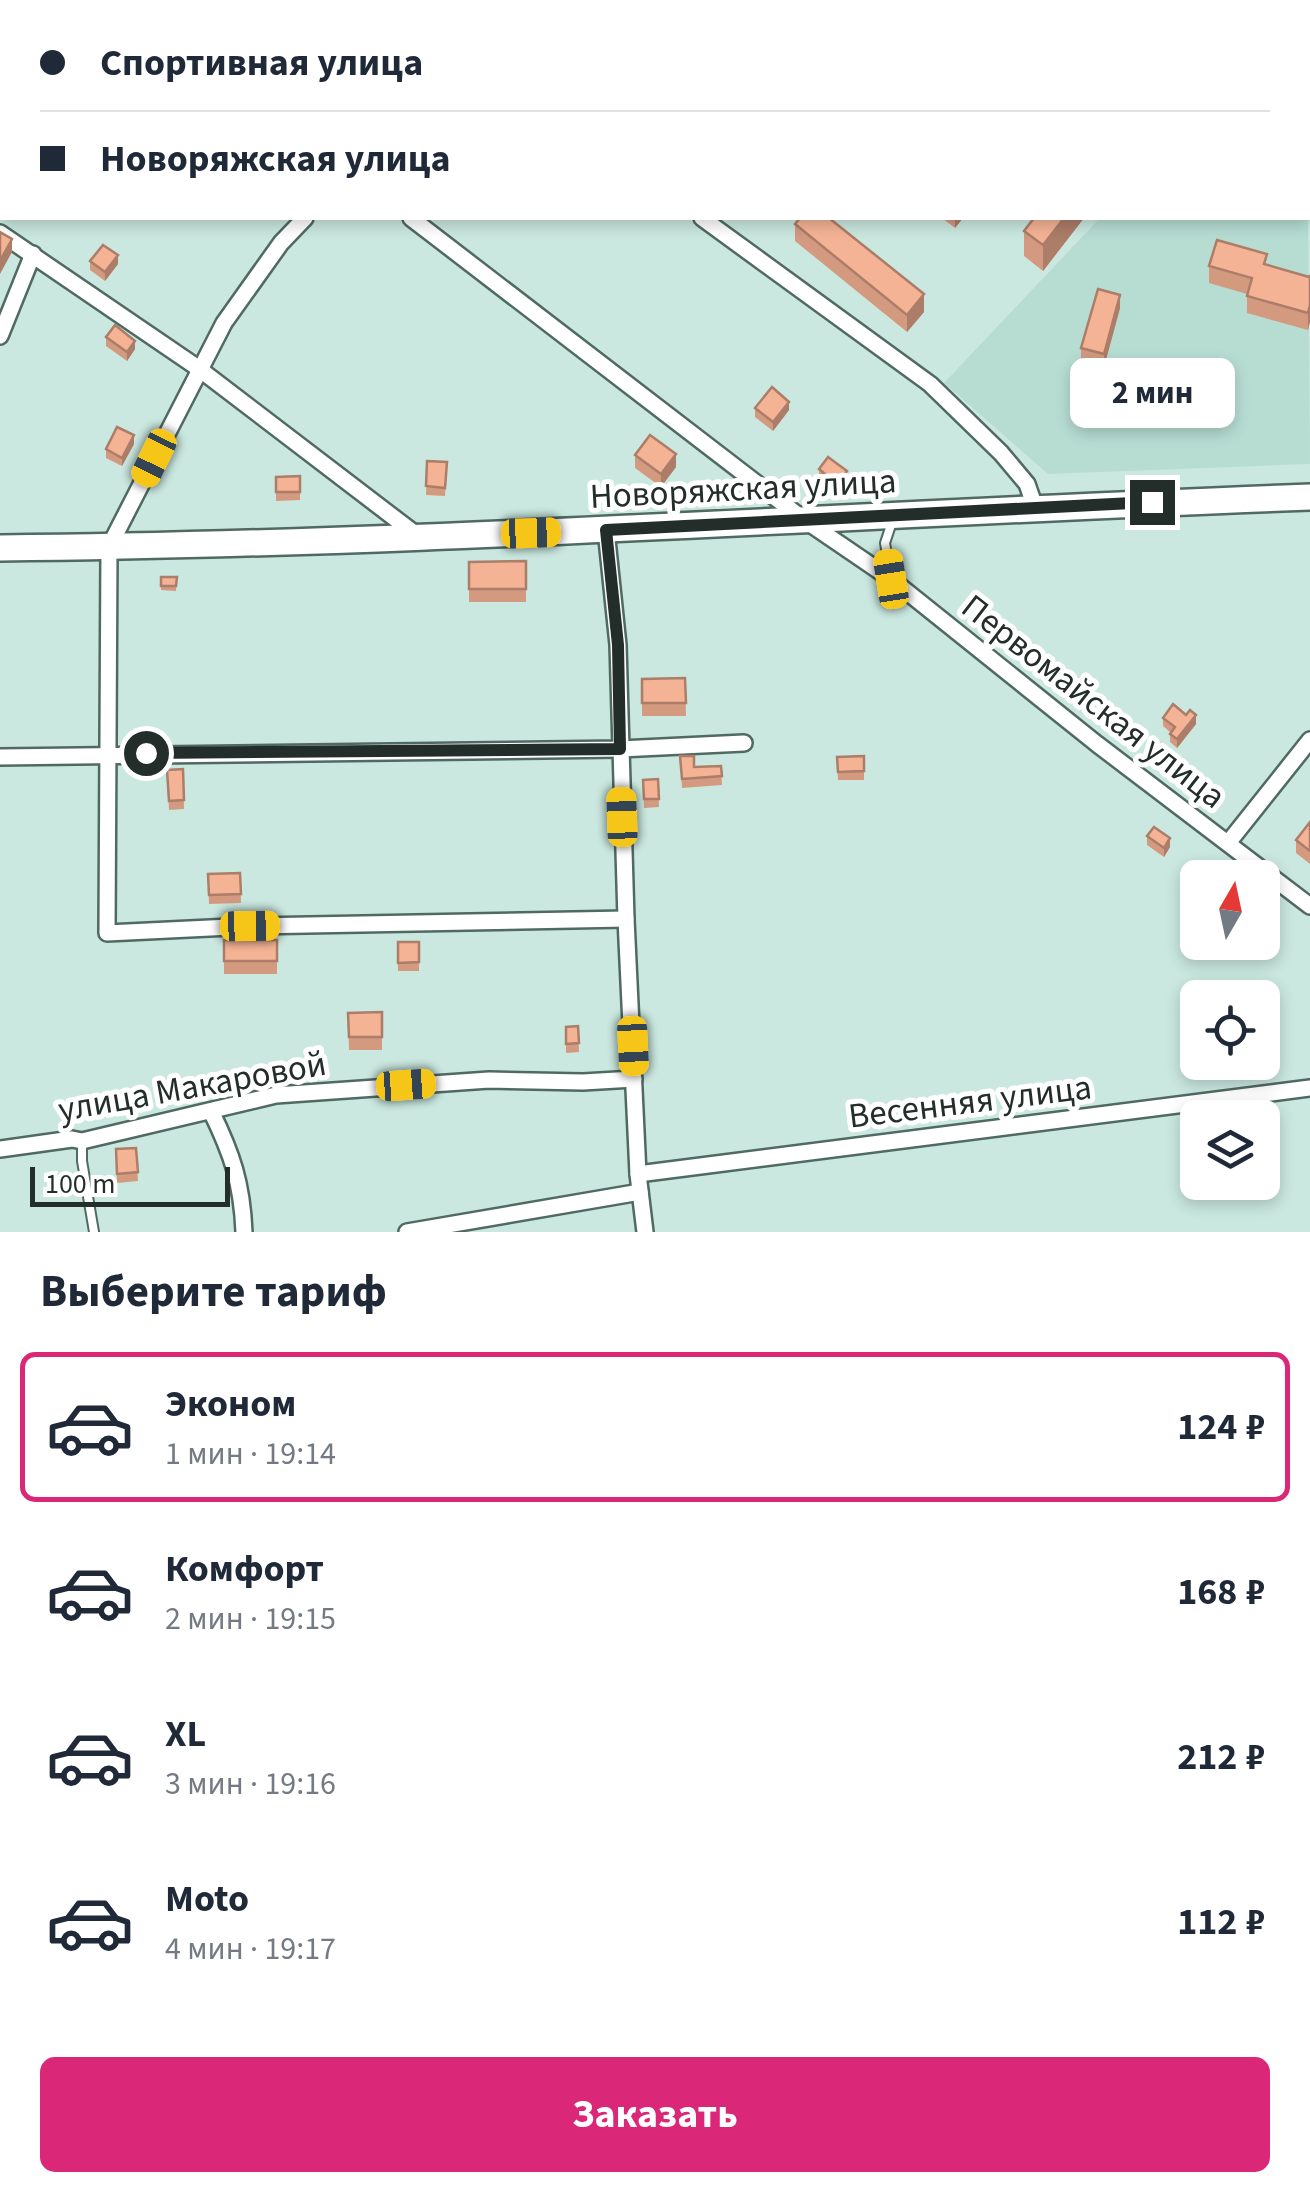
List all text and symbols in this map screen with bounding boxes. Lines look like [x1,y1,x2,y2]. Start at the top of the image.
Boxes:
text: Спортивная улица [100,36,423,90]
text: Новоряжская улица [100,132,451,186]
callout: 2 мин [1070,357,1234,427]
text: 2 мин [1112,370,1193,416]
car [127,424,181,492]
street label: Новоряжская улица [589,456,897,522]
route end [1130,480,1175,525]
car [500,517,562,549]
car [871,547,911,611]
street label: Первомайская улица [951,583,1236,821]
route start [124,731,169,776]
car [606,786,638,848]
north arrow [1180,860,1280,960]
map controls [1180,860,1280,1200]
car [220,910,280,942]
button: locate [1180,980,1280,1080]
car [616,1015,650,1077]
street label: улица Макаровой [54,1039,330,1135]
street label: Весенняя улица [846,1062,1095,1142]
car [375,1068,437,1102]
button: layers [1180,1100,1280,1200]
scale bar [30,1162,230,1206]
text: 100 m [45,1164,116,1204]
text: Выберите тариф [40,1260,387,1324]
text: Эконом [165,1377,296,1431]
icon: car [45,1382,135,1472]
text: 124 ₽ [1177,1400,1265,1454]
text: 1 мин · 19:14 [165,1431,336,1477]
text: Комфорт [165,1542,324,1596]
icon: car [45,1547,135,1637]
text: 168 ₽ [1177,1565,1265,1619]
text: 2 мин · 19:15 [165,1596,336,1642]
text: XL [165,1707,206,1761]
icon: car [45,1712,135,1802]
text: 212 ₽ [1177,1730,1265,1784]
text: 3 мин · 19:16 [165,1761,336,1807]
text: Moto [165,1872,249,1926]
icon: car [45,1877,135,1967]
text: 112 ₽ [1177,1895,1265,1949]
text: 4 мин · 19:17 [165,1926,336,1972]
button: Заказать [40,2057,1270,2172]

